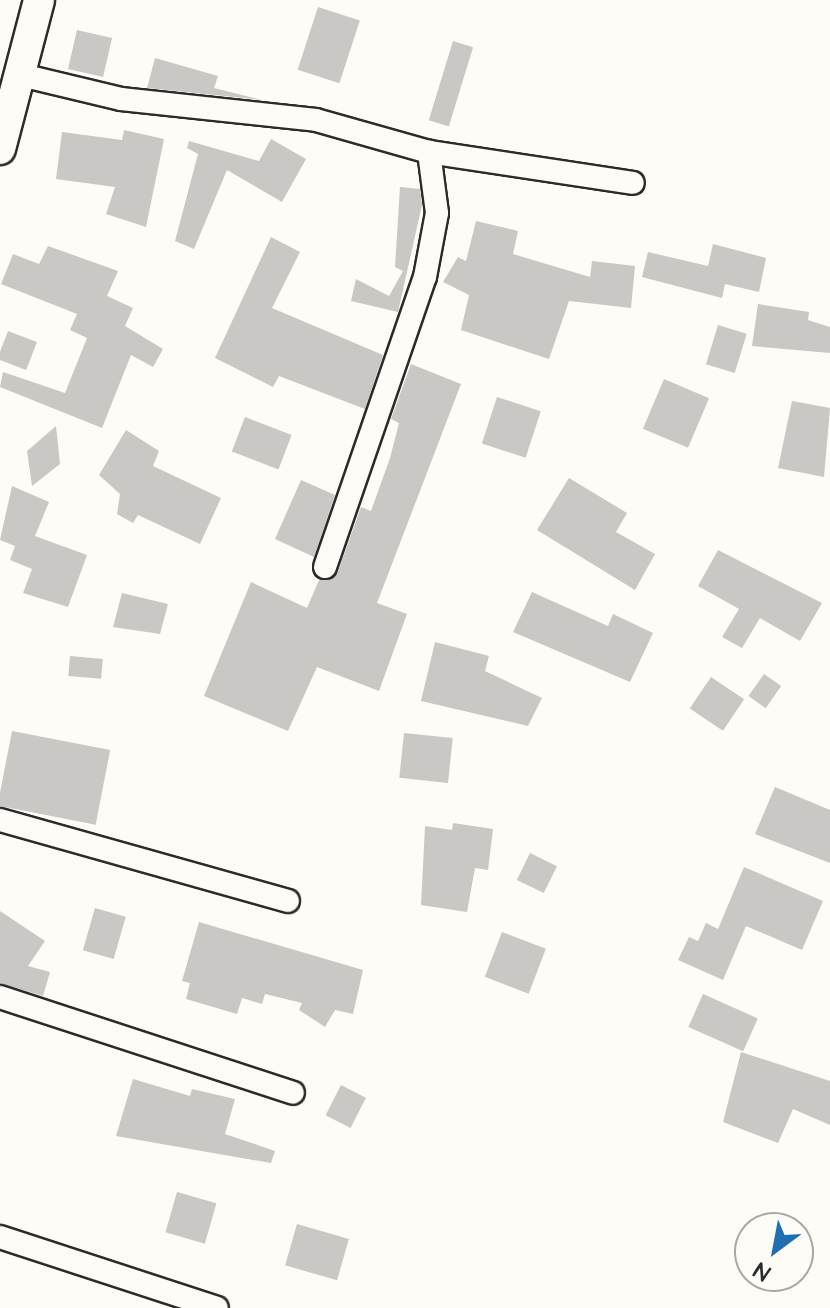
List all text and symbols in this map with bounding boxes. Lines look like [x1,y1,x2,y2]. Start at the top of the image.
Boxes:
north arrow [734,1212,814,1292]
text: N [748,1254,776,1288]

